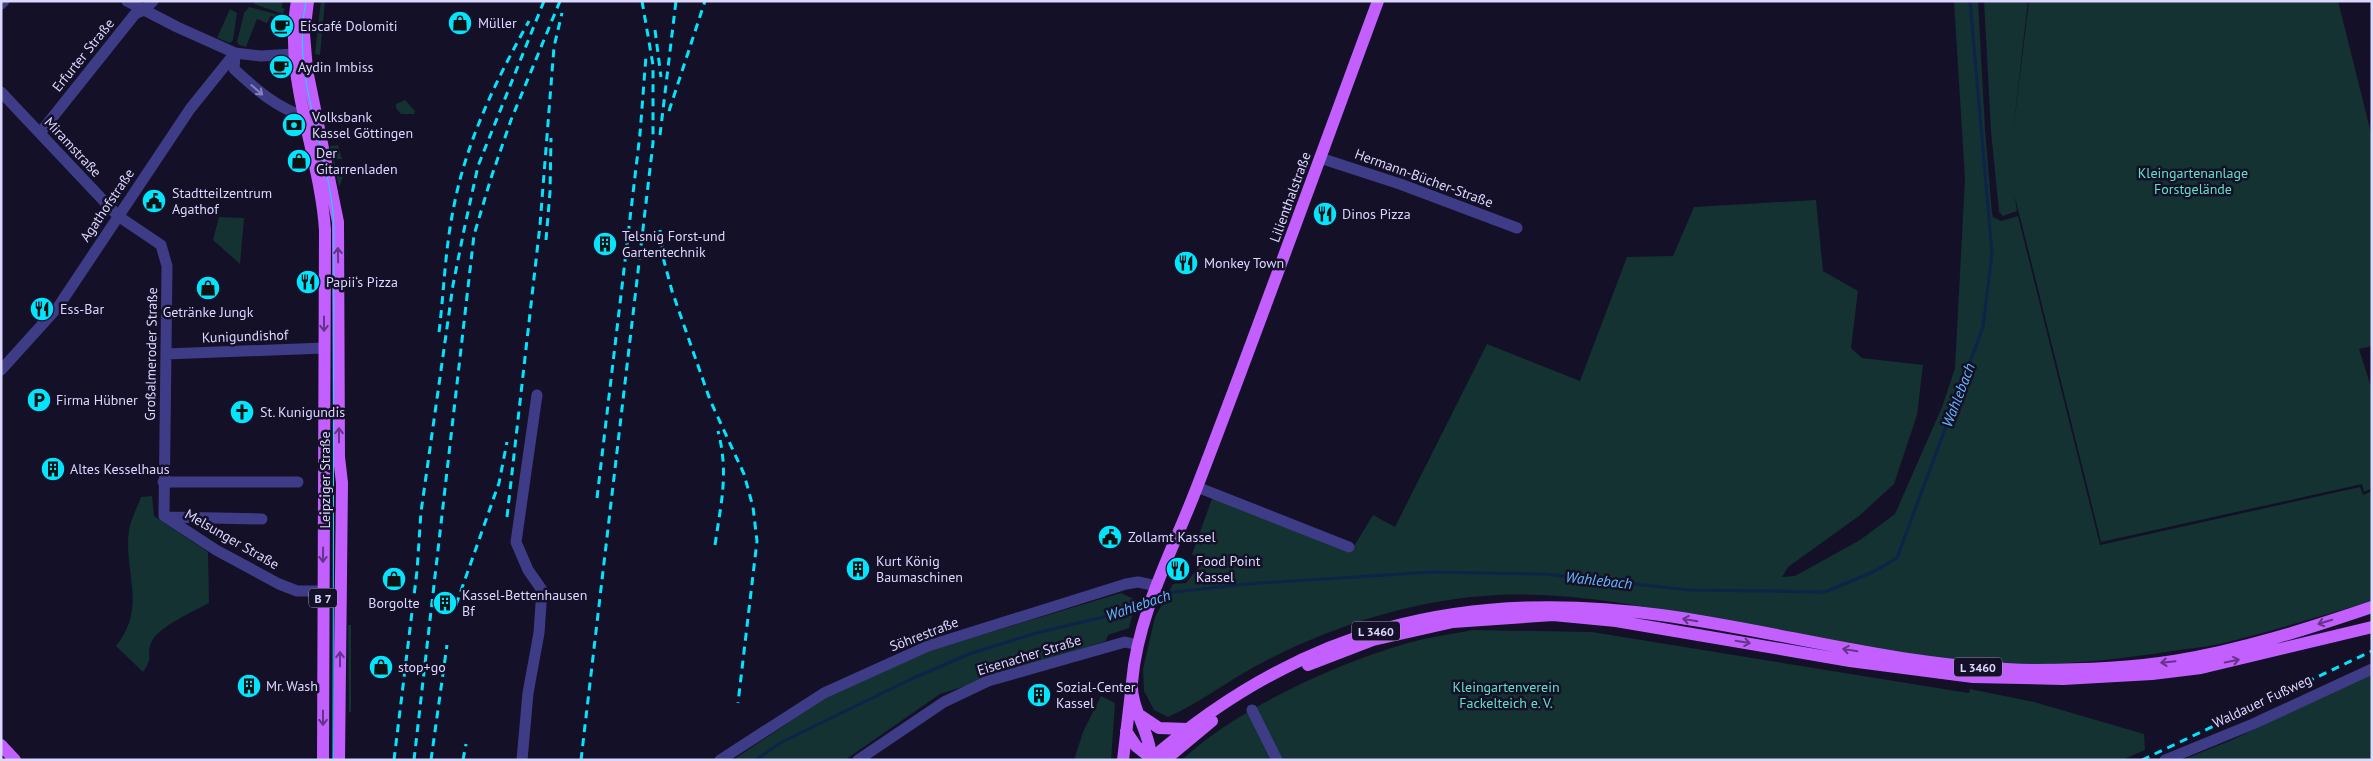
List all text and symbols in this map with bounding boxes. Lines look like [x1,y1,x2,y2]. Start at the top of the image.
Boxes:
shop icon: Müller [447,10,473,36]
cafe icon: Eiscafé Dolomiti [269,13,295,39]
place label: Müller [478,14,517,32]
street label: Erfurter Straße [48,15,118,95]
place label: Eiscafé Dolomiti [300,17,397,35]
cafe icon: Aydin Imbiss [268,54,294,80]
place label: Aydin Imbiss [298,58,374,76]
one-way arrow [251,85,264,96]
place label: Volksbank Kassel Göttingen [311,108,413,142]
bank icon: Volksbank Kassel Göttingen [281,112,307,138]
street label: Miramstraße [41,113,105,181]
place label: Der Gitarrenladen [316,144,398,178]
street label: Hermann-Bücher-Straße [1352,145,1496,211]
shop icon: Der Gitarrenladen [286,148,312,174]
street label: Lilienthalstraße [1265,149,1315,245]
park label: Kleingartenanlage Forstgelände [2138,164,2248,198]
street label: Agathofstraße [76,165,138,245]
place label: Stadtteilzentrum Agathof [172,184,272,218]
public building icon: Stadtteilzentrum Agathof [141,188,167,214]
restaurant icon: Dinos Pizza [1312,201,1338,227]
place label: Dinos Pizza [1342,205,1411,223]
place label: Telsnig Forst-und Gartentechnik [622,227,725,261]
building icon: Telsnig Forst-und Gartentechnik [592,231,618,257]
one-way arrow [333,247,343,264]
restaurant icon: Monkey Town [1173,250,1199,276]
place label: Monkey Town [1204,254,1284,272]
restaurant icon: Papii‘s Pizza [295,269,321,295]
place label: Papii‘s Pizza [326,273,398,291]
shop icon: Getränke Jungk [195,275,221,301]
street label: Großalmeroder Straße [141,287,161,421]
restaurant icon: Ess-Bar [29,296,55,322]
place label: Ess-Bar [60,300,104,318]
place label: Getränke Jungk [163,303,254,321]
one-way arrow [319,315,329,331]
street label: Kunigundishof [201,325,289,347]
water label: Wahlebach [1937,360,1979,430]
parking icon: Firma Hübner [26,387,52,413]
place label: Firma Hübner [56,391,138,409]
church icon: St. Kunigundis [229,399,255,425]
place label: St. Kunigundis [260,403,345,421]
one-way arrow [334,427,344,444]
street label: Leipziger Straße [316,431,334,529]
building icon: Altes Kesselhaus [40,456,66,482]
place label: Altes Kesselhaus [70,460,170,478]
street label: Melsunger Straße [182,505,282,573]
public building icon: Zollamt Kassel [1097,524,1123,550]
place label: Zollamt Kassel [1128,528,1215,546]
one-way arrow [319,547,328,563]
place label: Kurt König Baumaschinen [876,552,963,586]
place label: Food Point Kassel [1196,552,1261,586]
building icon: Kurt König Baumaschinen [845,556,871,582]
restaurant icon: Food Point Kassel [1165,556,1191,582]
shop icon: Borgolte [381,566,407,592]
water label: Wahlebach [1565,567,1633,593]
water label: Wahlebach [1103,585,1173,625]
place label: Kassel-Bettenhausen Bf [462,586,587,620]
road number: B 7 [309,588,337,608]
building icon: Kassel-Bettenhausen Bf [432,590,458,616]
place label: Borgolte [368,594,420,612]
street label: Söhrestraße [887,613,961,655]
one-way arrow [1682,615,1698,625]
one-way arrow [2318,618,2334,628]
road number: L 3460 [1352,622,1400,640]
street label: Eisenacher Straße [975,631,1083,679]
one-way arrow [1735,637,1751,647]
one-way arrow [1842,644,1858,654]
one-way arrow [335,651,345,667]
shop icon: stop+go [368,654,394,680]
one-way arrow [2223,656,2239,665]
one-way arrow [2160,657,2176,667]
place label: stop+go [398,658,446,676]
road number: L 3460 [1954,658,2002,676]
street label: Waldauer Fußweg [2210,670,2314,732]
building icon: Mr. Wash [236,673,262,699]
place label: Mr. Wash [266,677,318,695]
place label: Sozial-Center Kassel [1056,678,1136,712]
park label: Kleingartenverein Fackelteich e. V. [1452,678,1560,712]
building icon: Sozial-Center Kassel [1026,682,1052,708]
one-way arrow [318,710,328,726]

